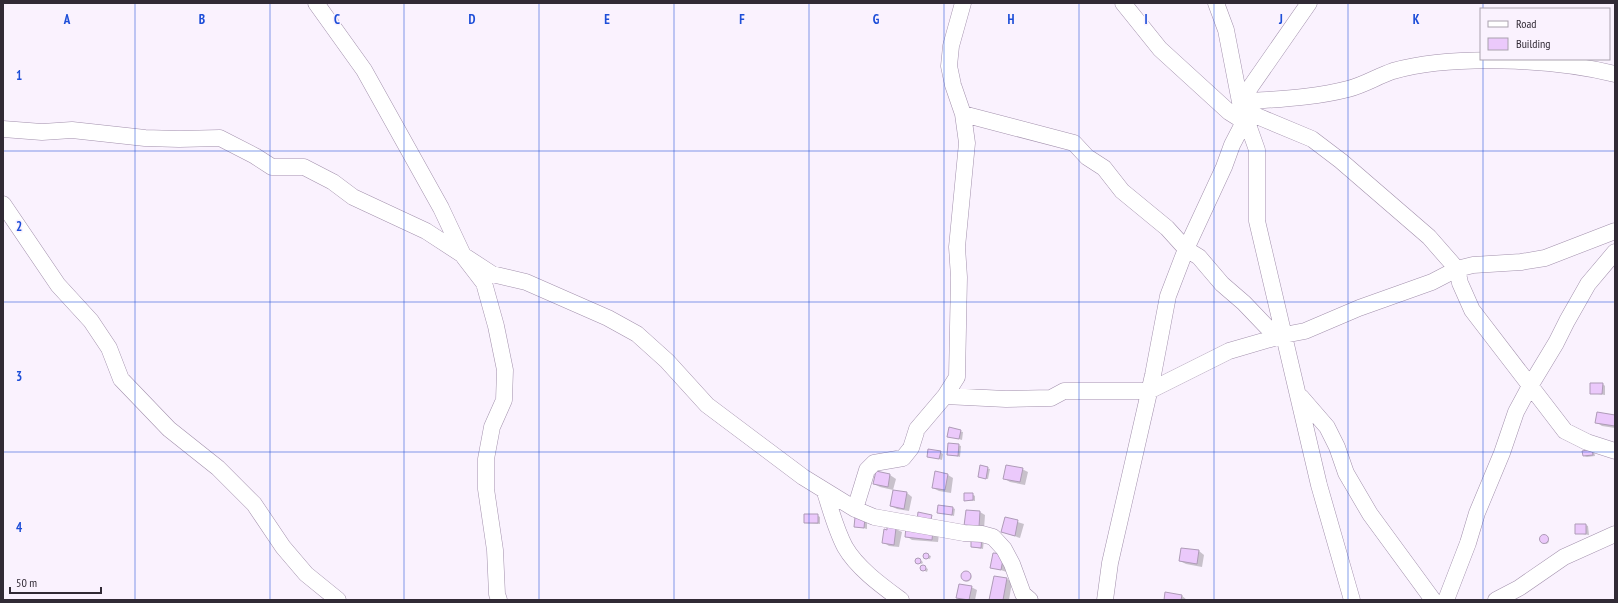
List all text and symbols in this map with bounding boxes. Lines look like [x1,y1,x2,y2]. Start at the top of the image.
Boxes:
legend [1480,8,1610,60]
text: A [63,11,71,28]
text: B [199,11,205,28]
text: C [334,11,340,28]
text: D [469,11,476,28]
text: E [604,11,610,28]
text: F [739,11,745,28]
text: G [873,11,880,28]
text: H [1008,11,1015,28]
text: I [1144,11,1148,28]
text: J [1278,11,1283,28]
text: K [1413,11,1420,28]
text: Road [1516,16,1536,31]
text: Building [1516,36,1551,51]
text: 1 [16,67,22,84]
text: 2 [16,218,22,235]
text: 3 [16,368,22,385]
text: 4 [16,519,23,536]
scale bar [10,569,101,595]
text: 50 m [16,575,37,590]

